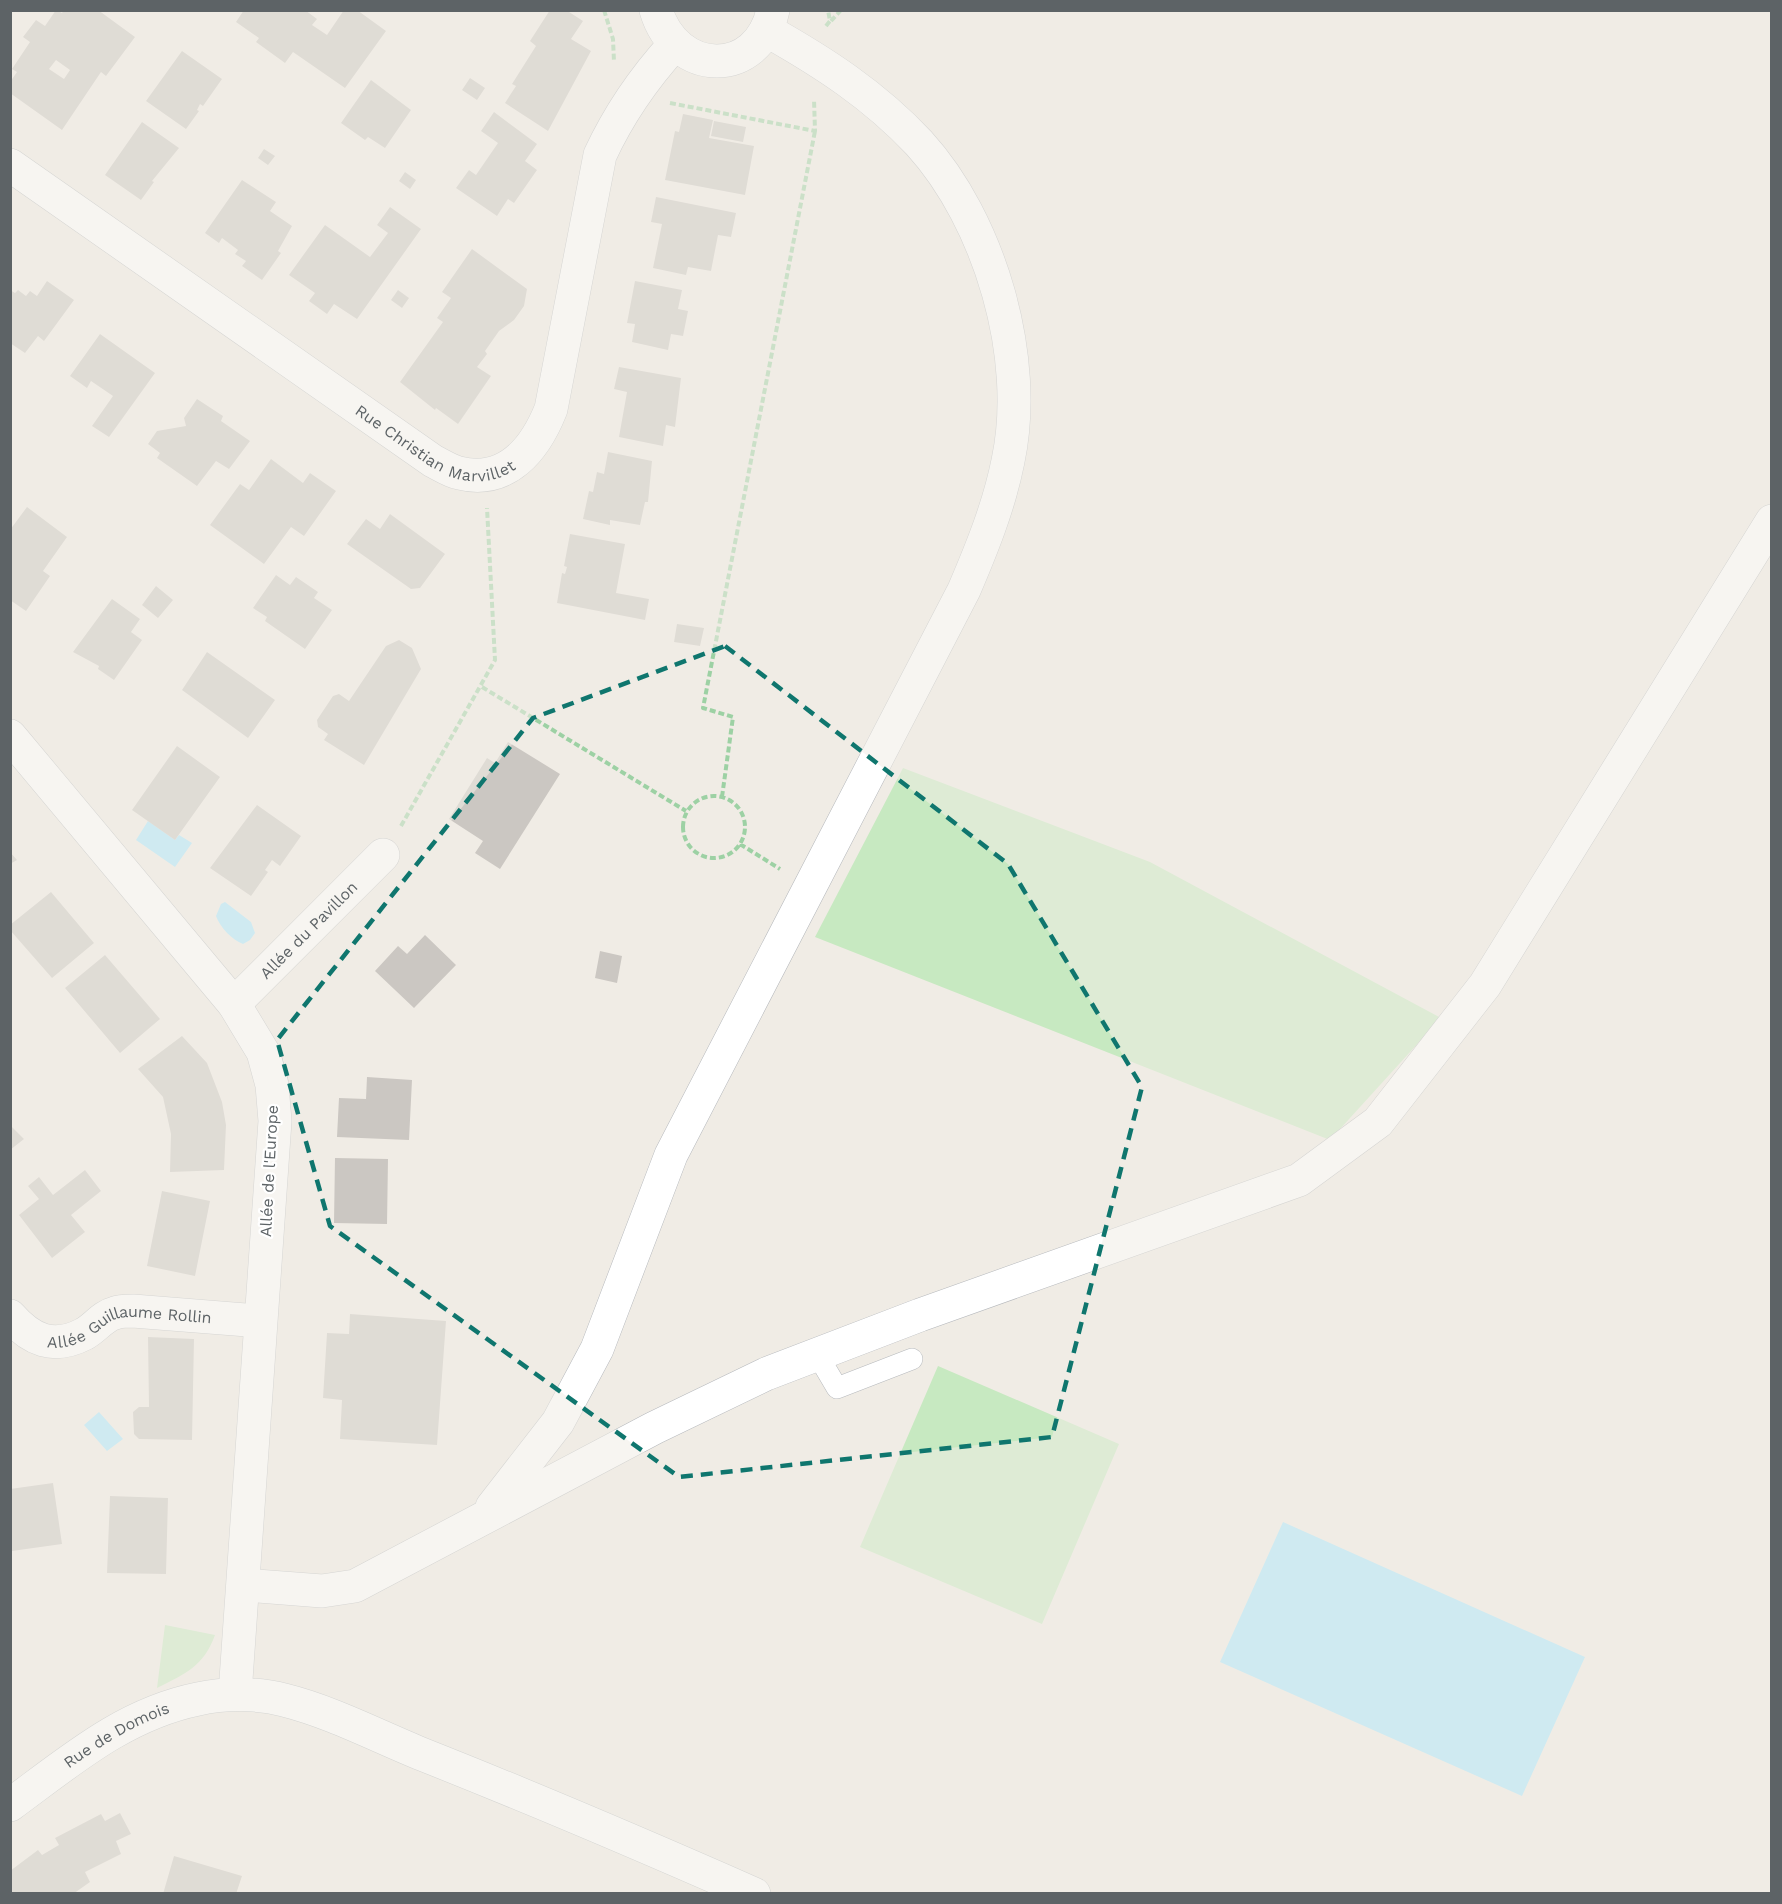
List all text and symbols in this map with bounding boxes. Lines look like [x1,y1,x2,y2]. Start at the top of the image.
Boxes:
street label: Rue Christian Marvillet [352,400,519,485]
street label: Allée du Pavillon [256,877,361,982]
street label: Allée de l'Europe [256,1104,282,1238]
street label: Allée Guillaume Rollin [47,1301,212,1352]
street label: Rue de Domois [60,1698,172,1772]

